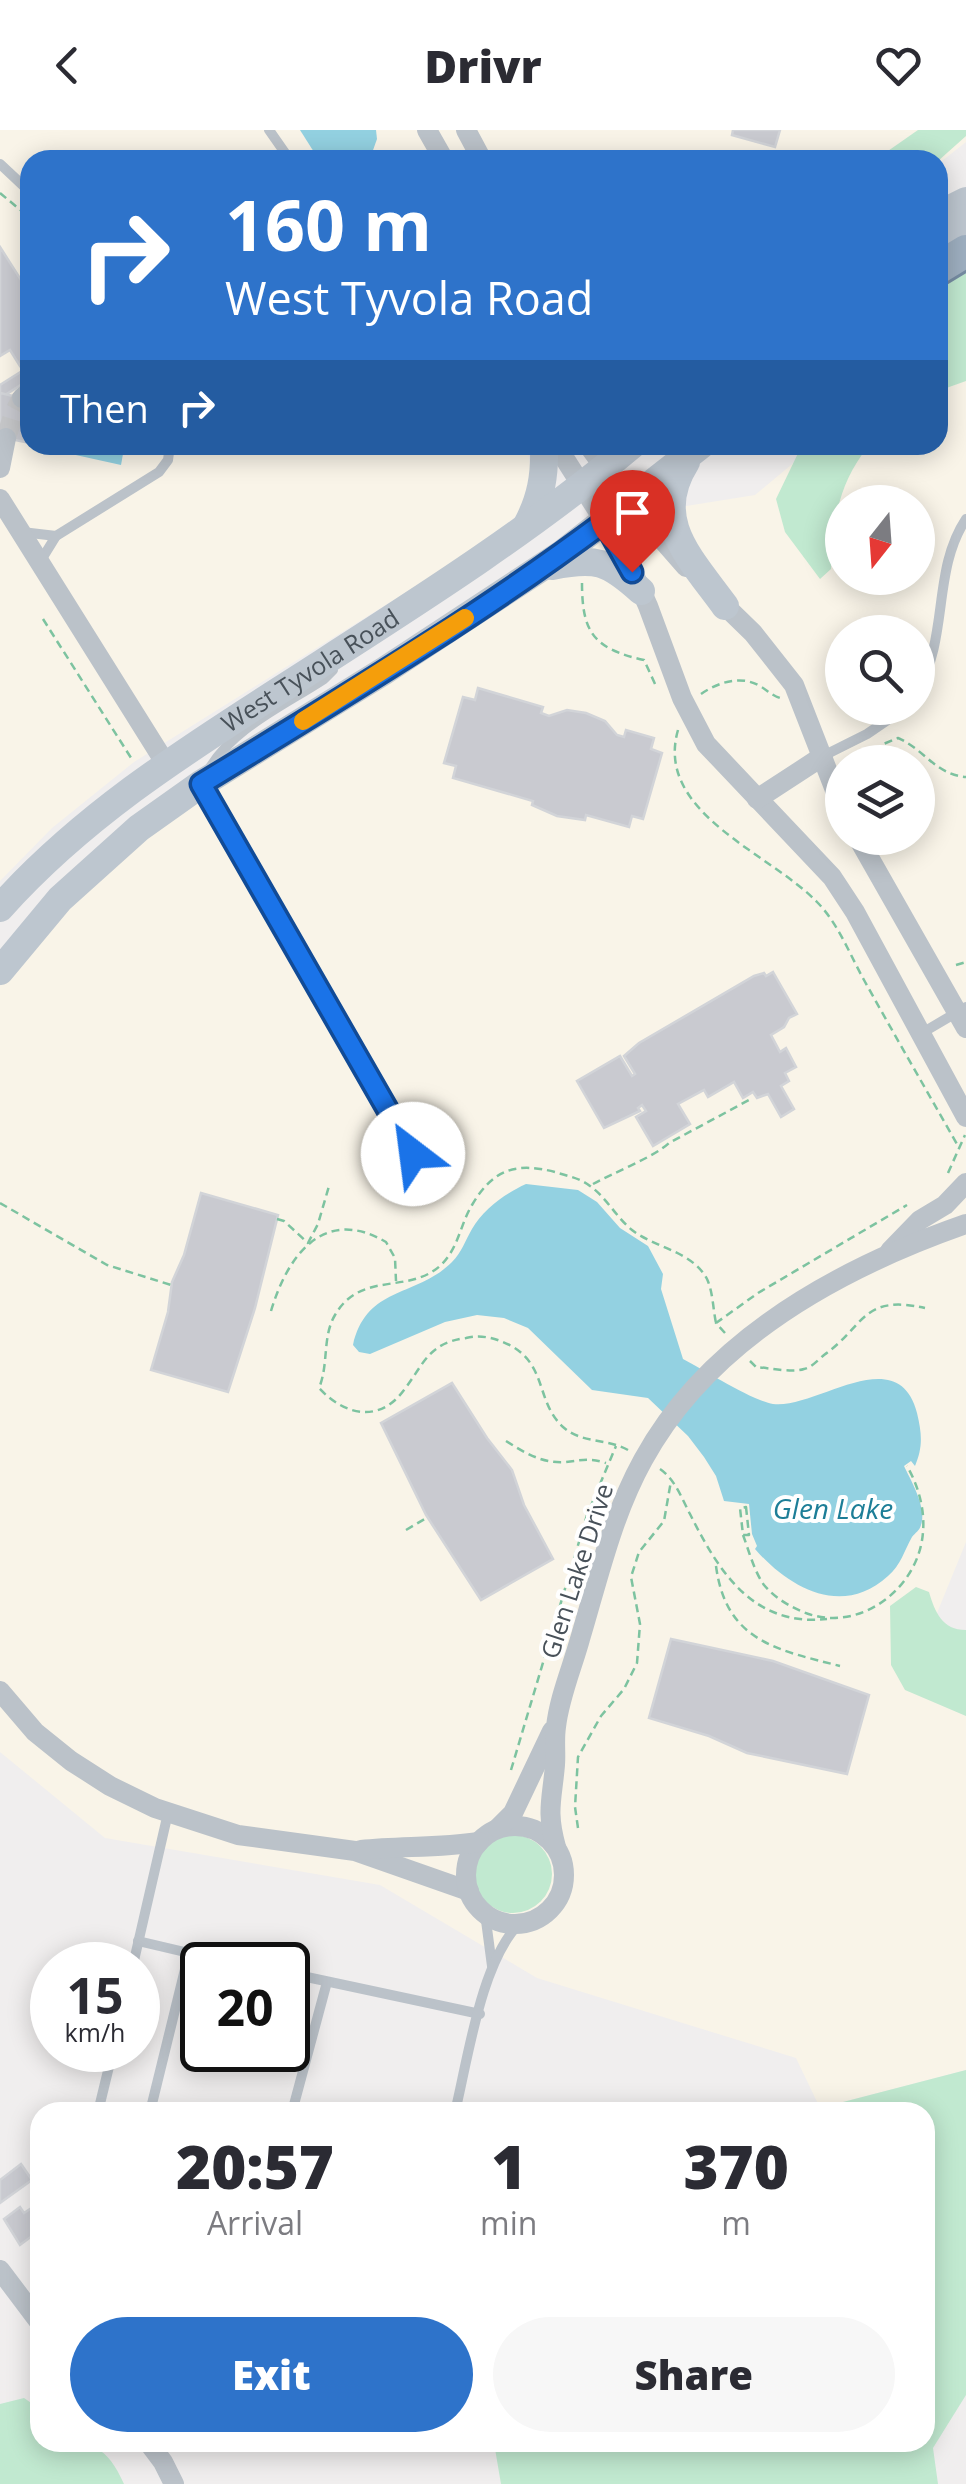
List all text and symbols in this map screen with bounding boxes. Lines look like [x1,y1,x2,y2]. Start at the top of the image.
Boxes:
text: Drivr [424,35,542,96]
icon: back [40,38,95,93]
icon: heart [871,38,926,93]
text: 160 m [225,176,432,272]
icon: right [60,190,190,320]
text: West Tyvola Road [225,267,593,328]
icon: right [169,380,224,435]
text: Then [60,382,149,434]
pin [590,470,675,573]
icon: arrive [605,485,660,540]
north arrow [825,485,935,595]
map controls [825,485,935,855]
street label: West Tyvola Road [214,600,405,739]
button: search [825,615,935,725]
button: layers [825,745,935,855]
position arrow [361,1102,465,1206]
street label: Glen Lake Drive [532,1479,620,1663]
water label: Glen Lake [773,1489,893,1527]
speed limit sign: 20 [180,1942,310,2072]
text: 15 [66,1961,124,2029]
text: km/h [65,2015,125,2049]
text: 20:57 [176,2125,334,2207]
text: 1 [491,2125,526,2207]
text: 370 [683,2125,789,2207]
text: Arrival [207,2201,303,2244]
text: min [480,2201,537,2244]
text: m [721,2201,751,2244]
button: Exit [70,2317,473,2432]
button: Share [493,2317,895,2432]

